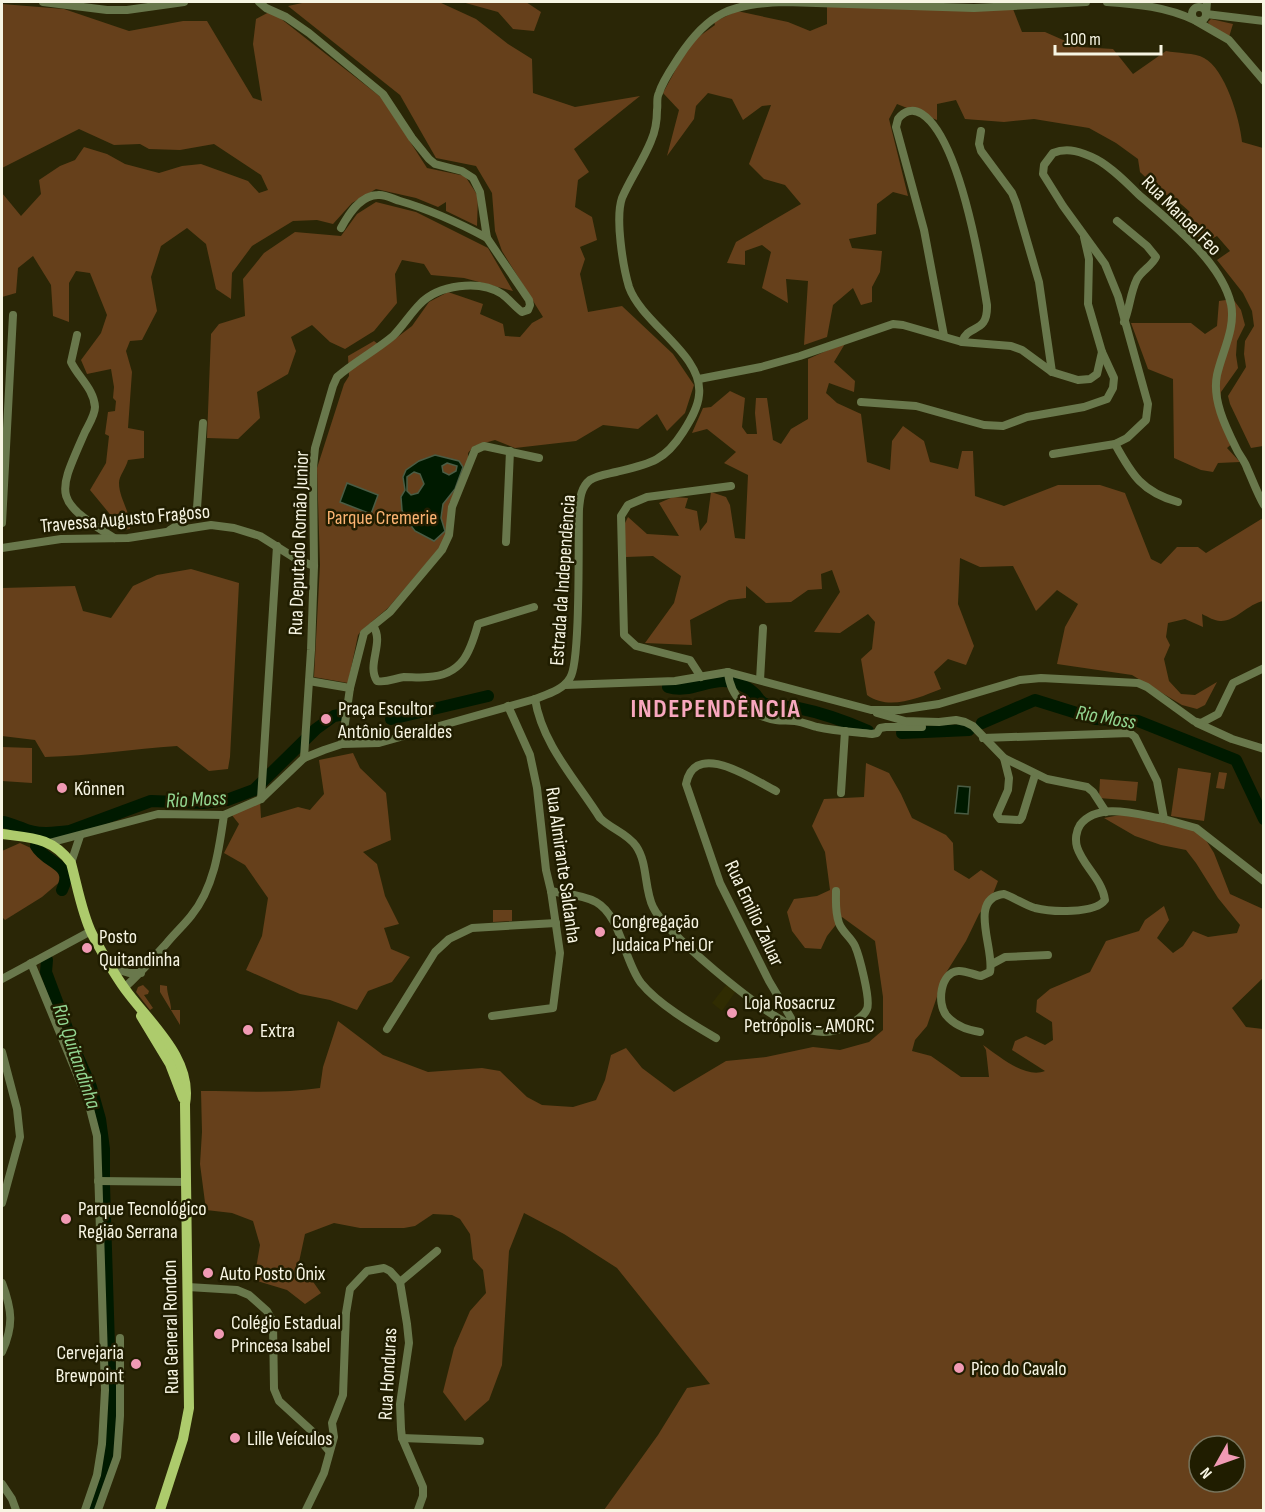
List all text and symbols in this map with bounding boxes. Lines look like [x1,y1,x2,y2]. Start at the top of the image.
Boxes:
scale bar [1055,18,1162,56]
text: 100 m [1064,29,1101,50]
street label: Rua Manoel Feo [1136,171,1226,261]
street label: Rua Deputado Romão Junior [284,450,314,636]
street label: Estrada da Independência [545,494,581,666]
street label: Travessa Augusto Fragoso [39,500,211,538]
park label: Parque Cremerie [327,506,437,530]
district label: INDEPENDÊNCIA [631,694,801,725]
place label: Praça Escultor Antônio Geraldes [337,697,452,744]
water label: Rio Moss [1074,700,1139,735]
marker: Praça Escultor Antônio Geraldes [319,712,333,726]
place label: Können [74,777,125,801]
marker: Können [55,781,69,795]
water label: Rio Moss [165,785,228,814]
street label: Rua Almirante Saldanha [540,786,586,945]
street label: Rua Emilio Zaluar [719,857,789,970]
place label: Congregação Judaica P'nei Or [611,910,714,957]
place label: Posto Quitandinha [99,925,180,972]
marker: Congregação Judaica P'nei Or [593,925,607,939]
marker: Posto Quitandinha [80,941,94,955]
place label: Loja Rosacruz Petrópolis - AMORC [744,991,875,1038]
water label: Rio Quitandinha [47,1000,106,1113]
marker: Loja Rosacruz Petrópolis - AMORC [725,1006,739,1020]
place label: Extra [260,1019,295,1043]
marker: Extra [241,1023,255,1037]
place label: Parque Tecnológico Região Serrana [78,1197,207,1244]
marker: Parque Tecnológico Região Serrana [59,1212,73,1226]
street label: Rua General Rondon [158,1260,184,1394]
place label: Auto Posto Ônix [219,1262,326,1286]
marker: Auto Posto Ônix [201,1266,215,1280]
place label: Colégio Estadual Princesa Isabel [231,1311,341,1358]
marker: Colégio Estadual Princesa Isabel [212,1327,226,1341]
street label: Rua Honduras [374,1327,402,1421]
place label: Cervejaria Brewpoint [55,1341,124,1388]
marker: Cervejaria Brewpoint [129,1357,143,1371]
place label: Pico do Cavalo [971,1357,1066,1381]
marker: Pico do Cavalo [952,1361,966,1375]
place label: Lille Veículos [247,1427,332,1451]
marker: Lille Veículos [228,1431,242,1445]
north arrow [1187,1434,1247,1494]
text: N [1197,1463,1217,1482]

